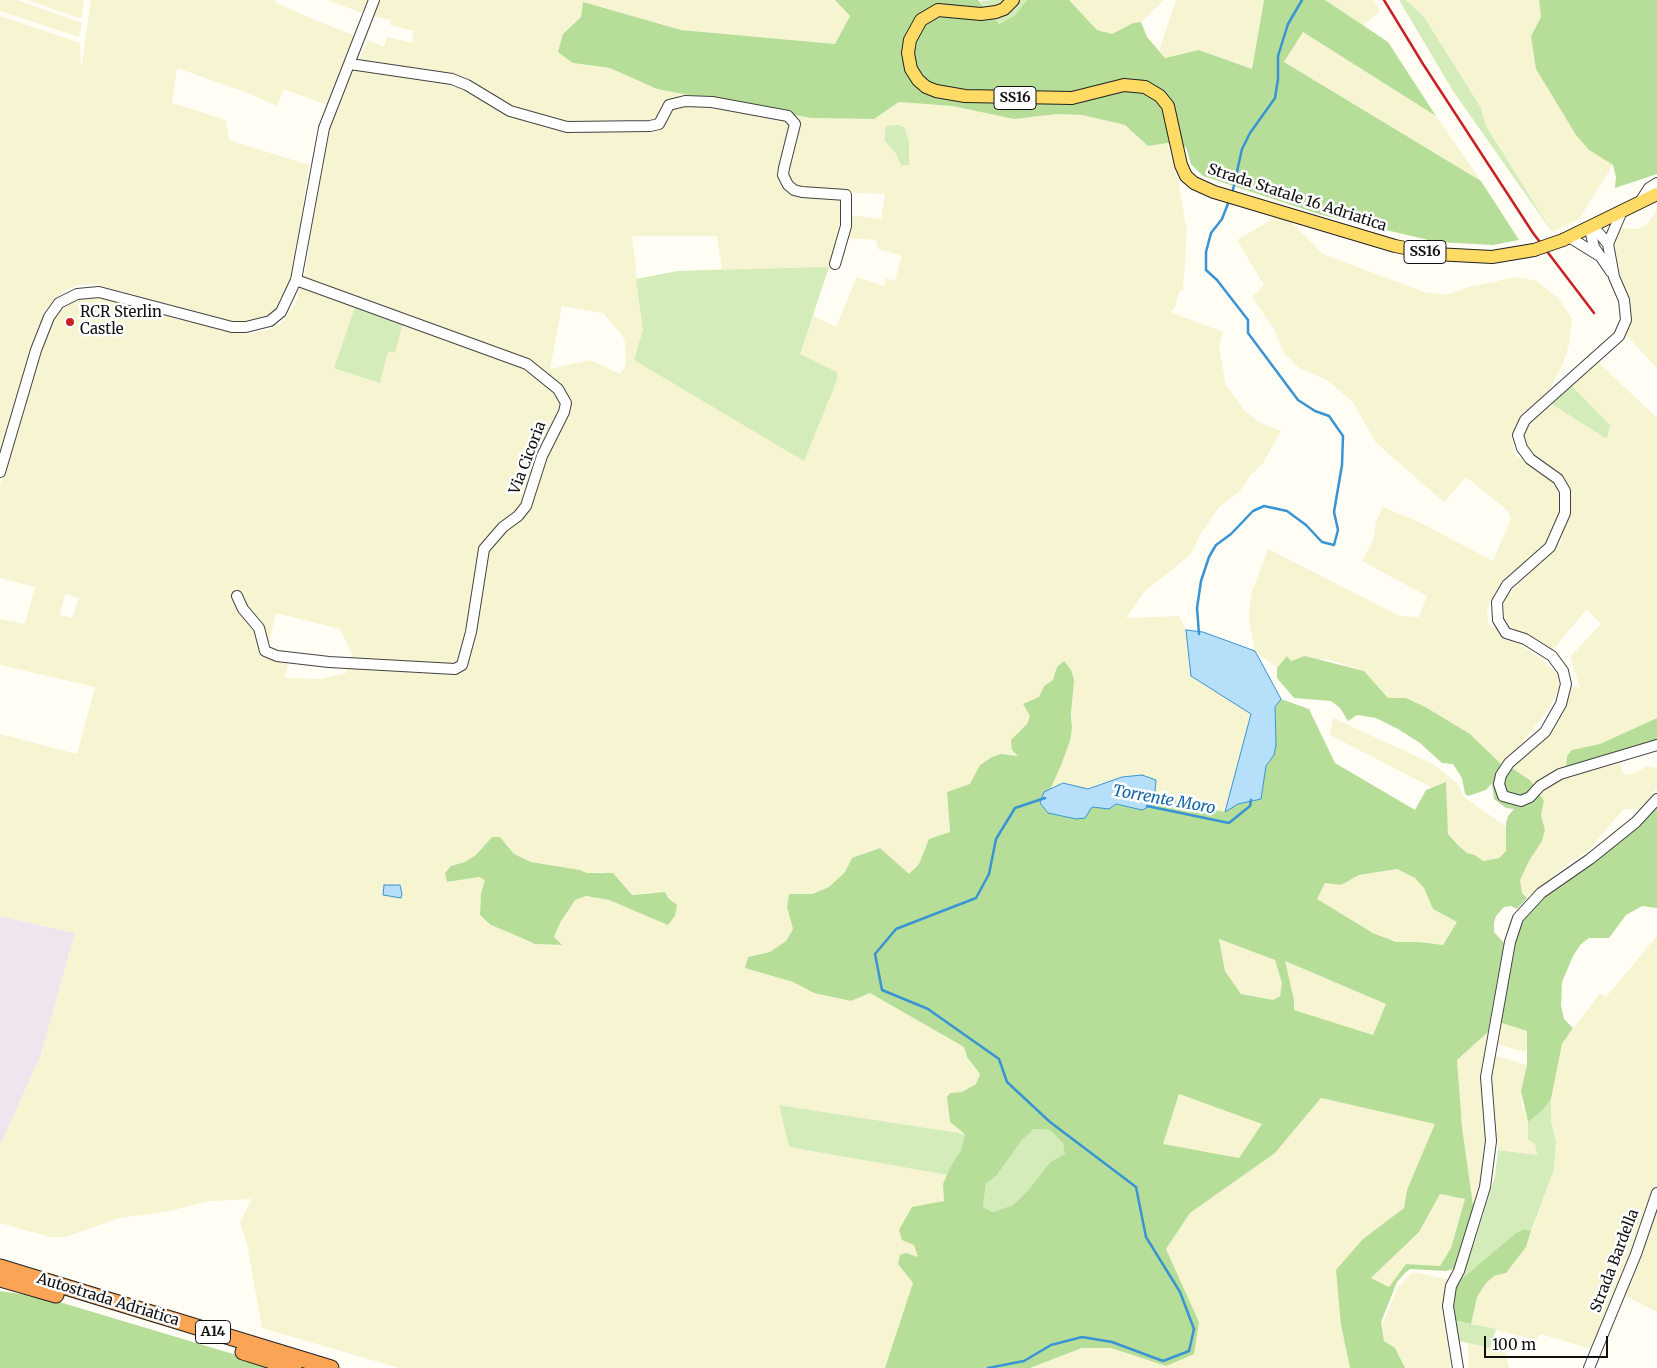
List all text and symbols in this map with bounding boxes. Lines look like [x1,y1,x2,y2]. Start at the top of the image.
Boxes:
road number: SS16 [994,86,1036,110]
street label: Strada Statale 16 Adriatica [1205,161,1389,235]
road number: SS16 [1404,240,1446,264]
place label: RCR Sterlin Castle [80,304,162,339]
marker: RCR Sterlin Castle [64,316,76,328]
street label: Via Cicoria [506,419,550,497]
water label: Torrente Moro [1111,782,1217,818]
street label: Strada Bardella [1587,1207,1643,1315]
street label: Autostrada Adriatica [35,1270,181,1330]
road number: A14 [196,1320,230,1344]
scale bar [1487,1326,1611,1358]
text: 100 m [1492,1335,1536,1354]

